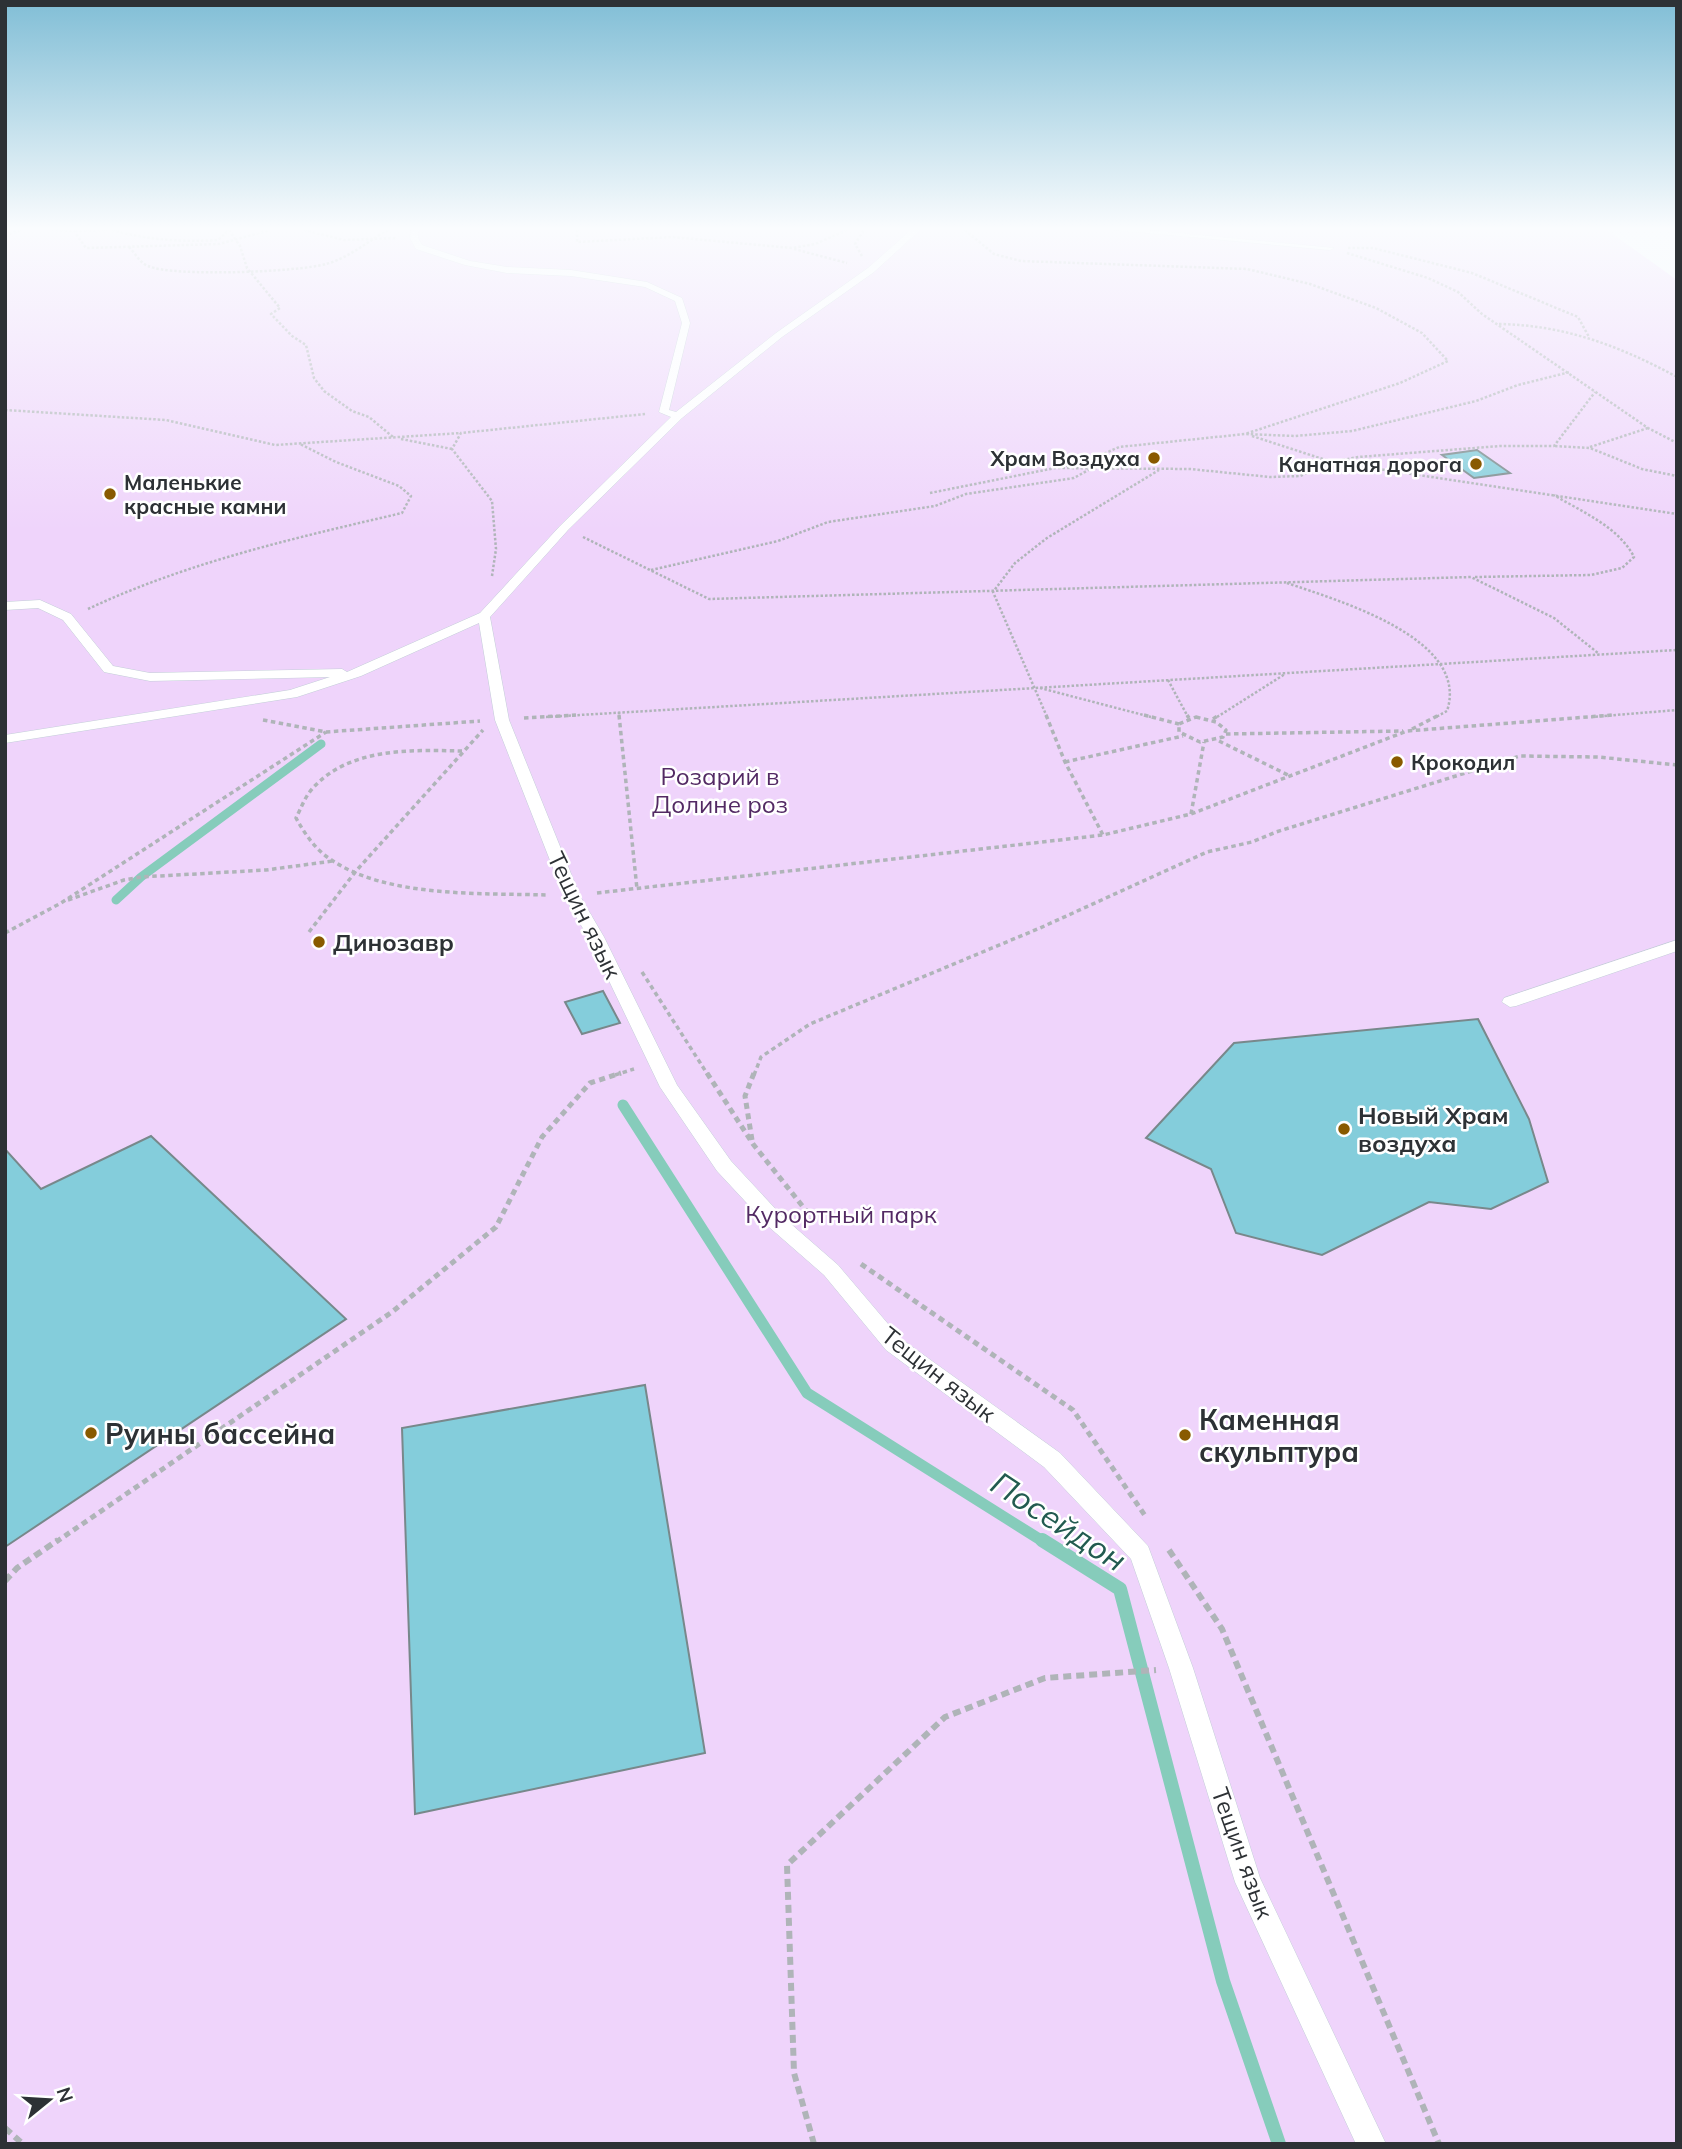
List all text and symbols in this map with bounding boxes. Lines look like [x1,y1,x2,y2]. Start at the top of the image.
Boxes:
place label: Храм Воздуха [989,445,1140,471]
marker: Храм Воздуха [1146,450,1162,466]
place label: Канатная дорога [1279,451,1462,477]
marker: Канатная дорога [1468,456,1484,472]
place label: Маленькие красные камни [124,469,286,519]
marker: Маленькие красные камни [102,486,118,502]
place label: Крокодил [1411,749,1515,775]
marker: Крокодил [1389,754,1405,770]
park label: Розарий в Долине роз [652,761,788,819]
street label: Тещин язык [541,847,629,983]
place label: Динозавр [333,927,454,957]
marker: Динозавр [311,934,327,950]
place label: Новый Храм воздуха [1358,1100,1509,1158]
marker: Новый Храм воздуха [1336,1121,1352,1137]
park label: Курортный парк [745,1199,937,1229]
street label: Тещин язык [876,1320,1002,1428]
place label: Каменная скульптура [1199,1402,1359,1469]
place label: Руины бассейна [105,1416,335,1451]
marker: Руины бассейна [83,1425,99,1441]
marker: Каменная скульптура [1177,1427,1193,1443]
water label: Посейдон [984,1463,1134,1579]
street label: Тещин язык [1205,1783,1281,1923]
north arrow [14,2065,84,2135]
text: N [52,2084,79,2105]

